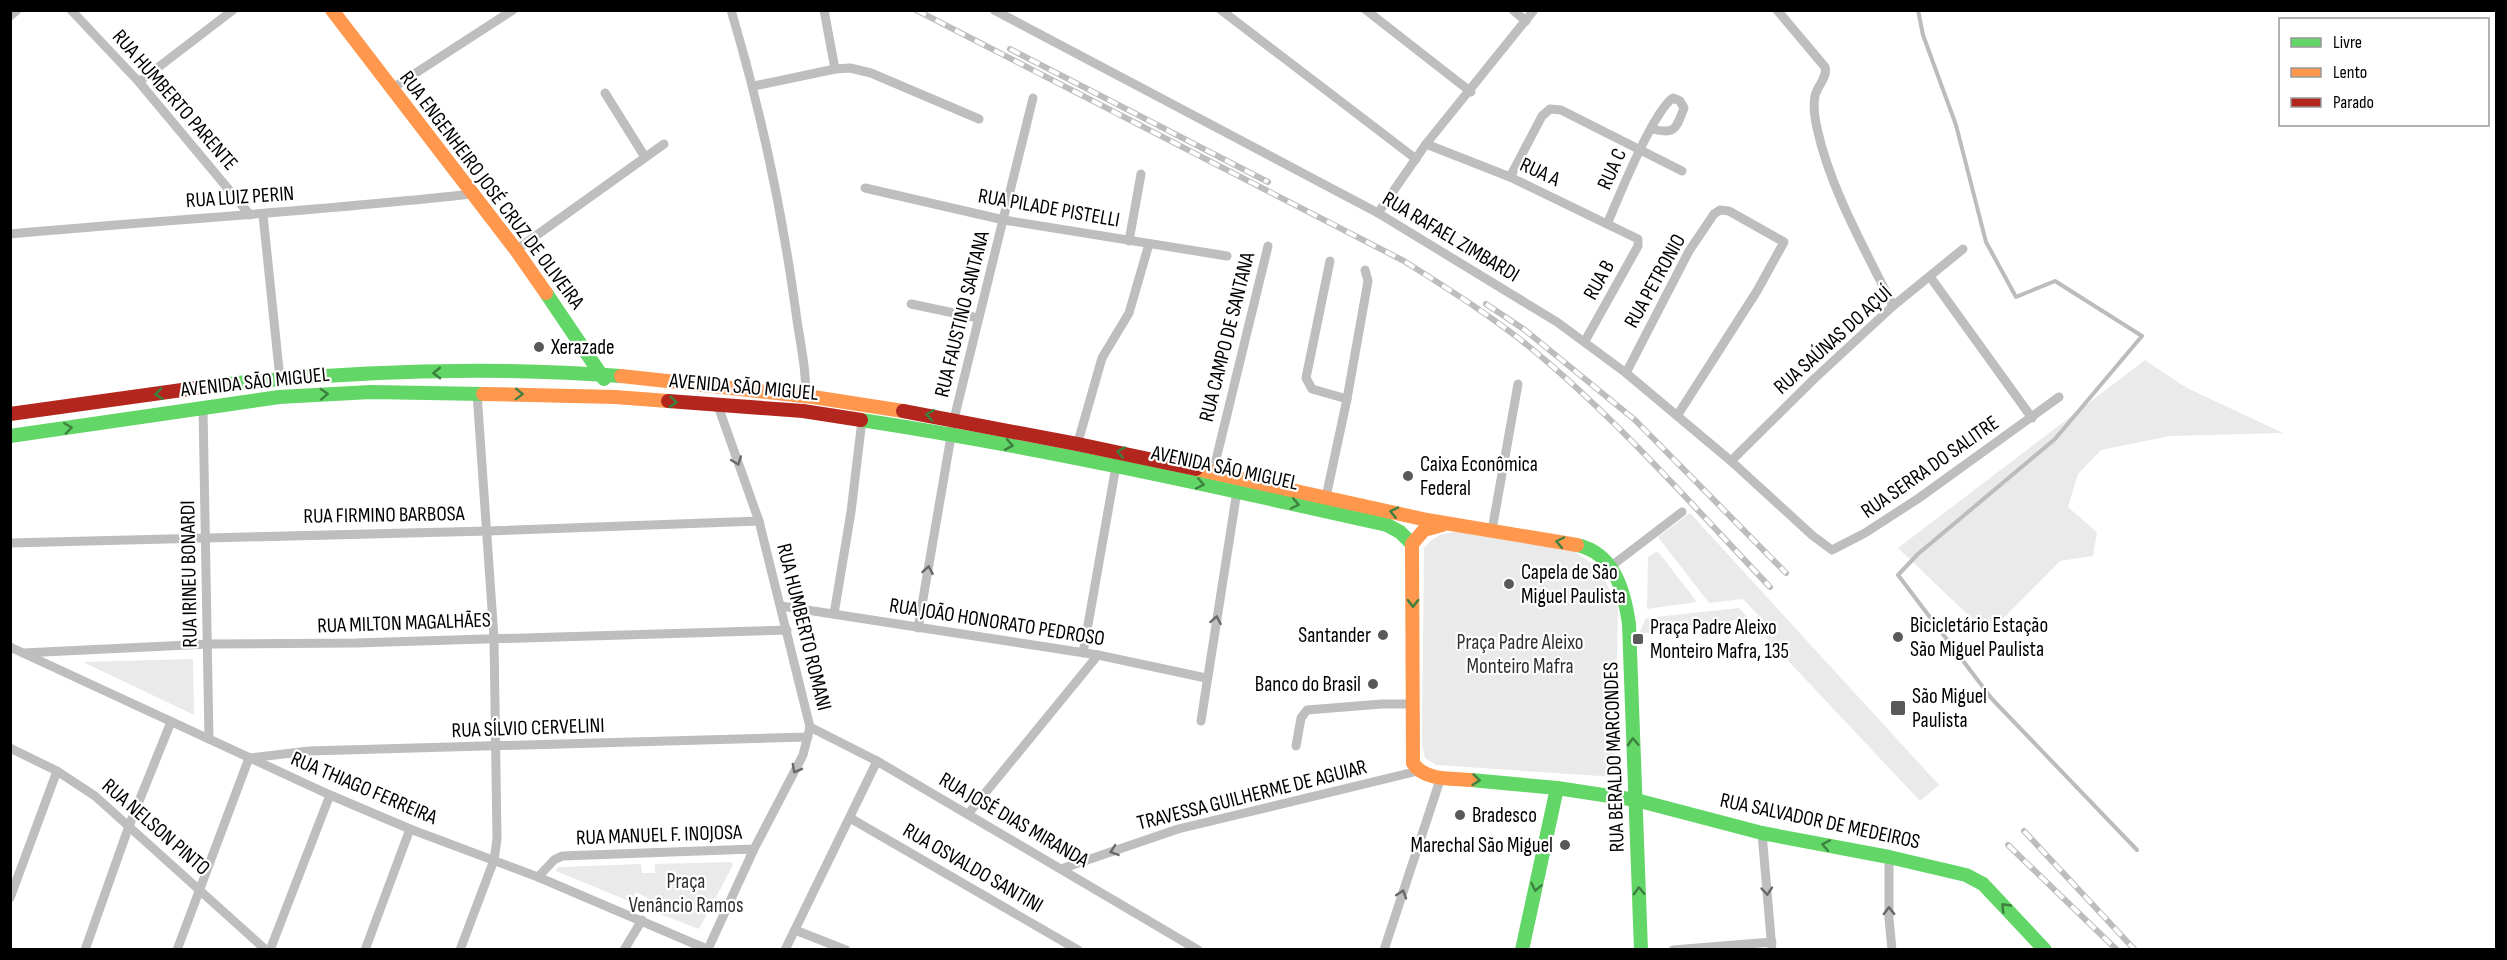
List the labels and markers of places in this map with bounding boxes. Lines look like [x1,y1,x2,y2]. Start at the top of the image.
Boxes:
place label: Xerazade [550,335,614,360]
marker: Xerazade [532,340,546,354]
place label: Caixa Econômica Federal [1420,452,1538,501]
marker: Caixa Econômica Federal [1401,469,1415,483]
place label: Capela de São Miguel Paulista [1521,560,1626,609]
marker: Capela de São Miguel Paulista [1502,577,1516,591]
place label: Bicicletário Estação São Miguel Paulista [1910,613,2048,662]
place label: Praça Padre Aleixo Monteiro Mafra, 135 [1650,615,1789,664]
place label: Santander [1298,623,1371,648]
marker: Santander [1376,628,1390,642]
marker: Bicicletário Estação São Miguel Paulista [1891,630,1905,644]
marker: Praça Padre Aleixo Monteiro Mafra, 135 [1631,632,1645,646]
place label: Banco do Brasil [1255,672,1361,697]
marker: Banco do Brasil [1366,677,1380,691]
place label: São Miguel Paulista [1912,684,1987,733]
marker: São Miguel Paulista [1889,699,1907,717]
place label: Bradesco [1472,803,1537,828]
marker: Bradesco [1453,808,1467,822]
place label: Marechal São Miguel [1411,833,1553,858]
marker: Marechal São Miguel [1558,838,1572,852]

